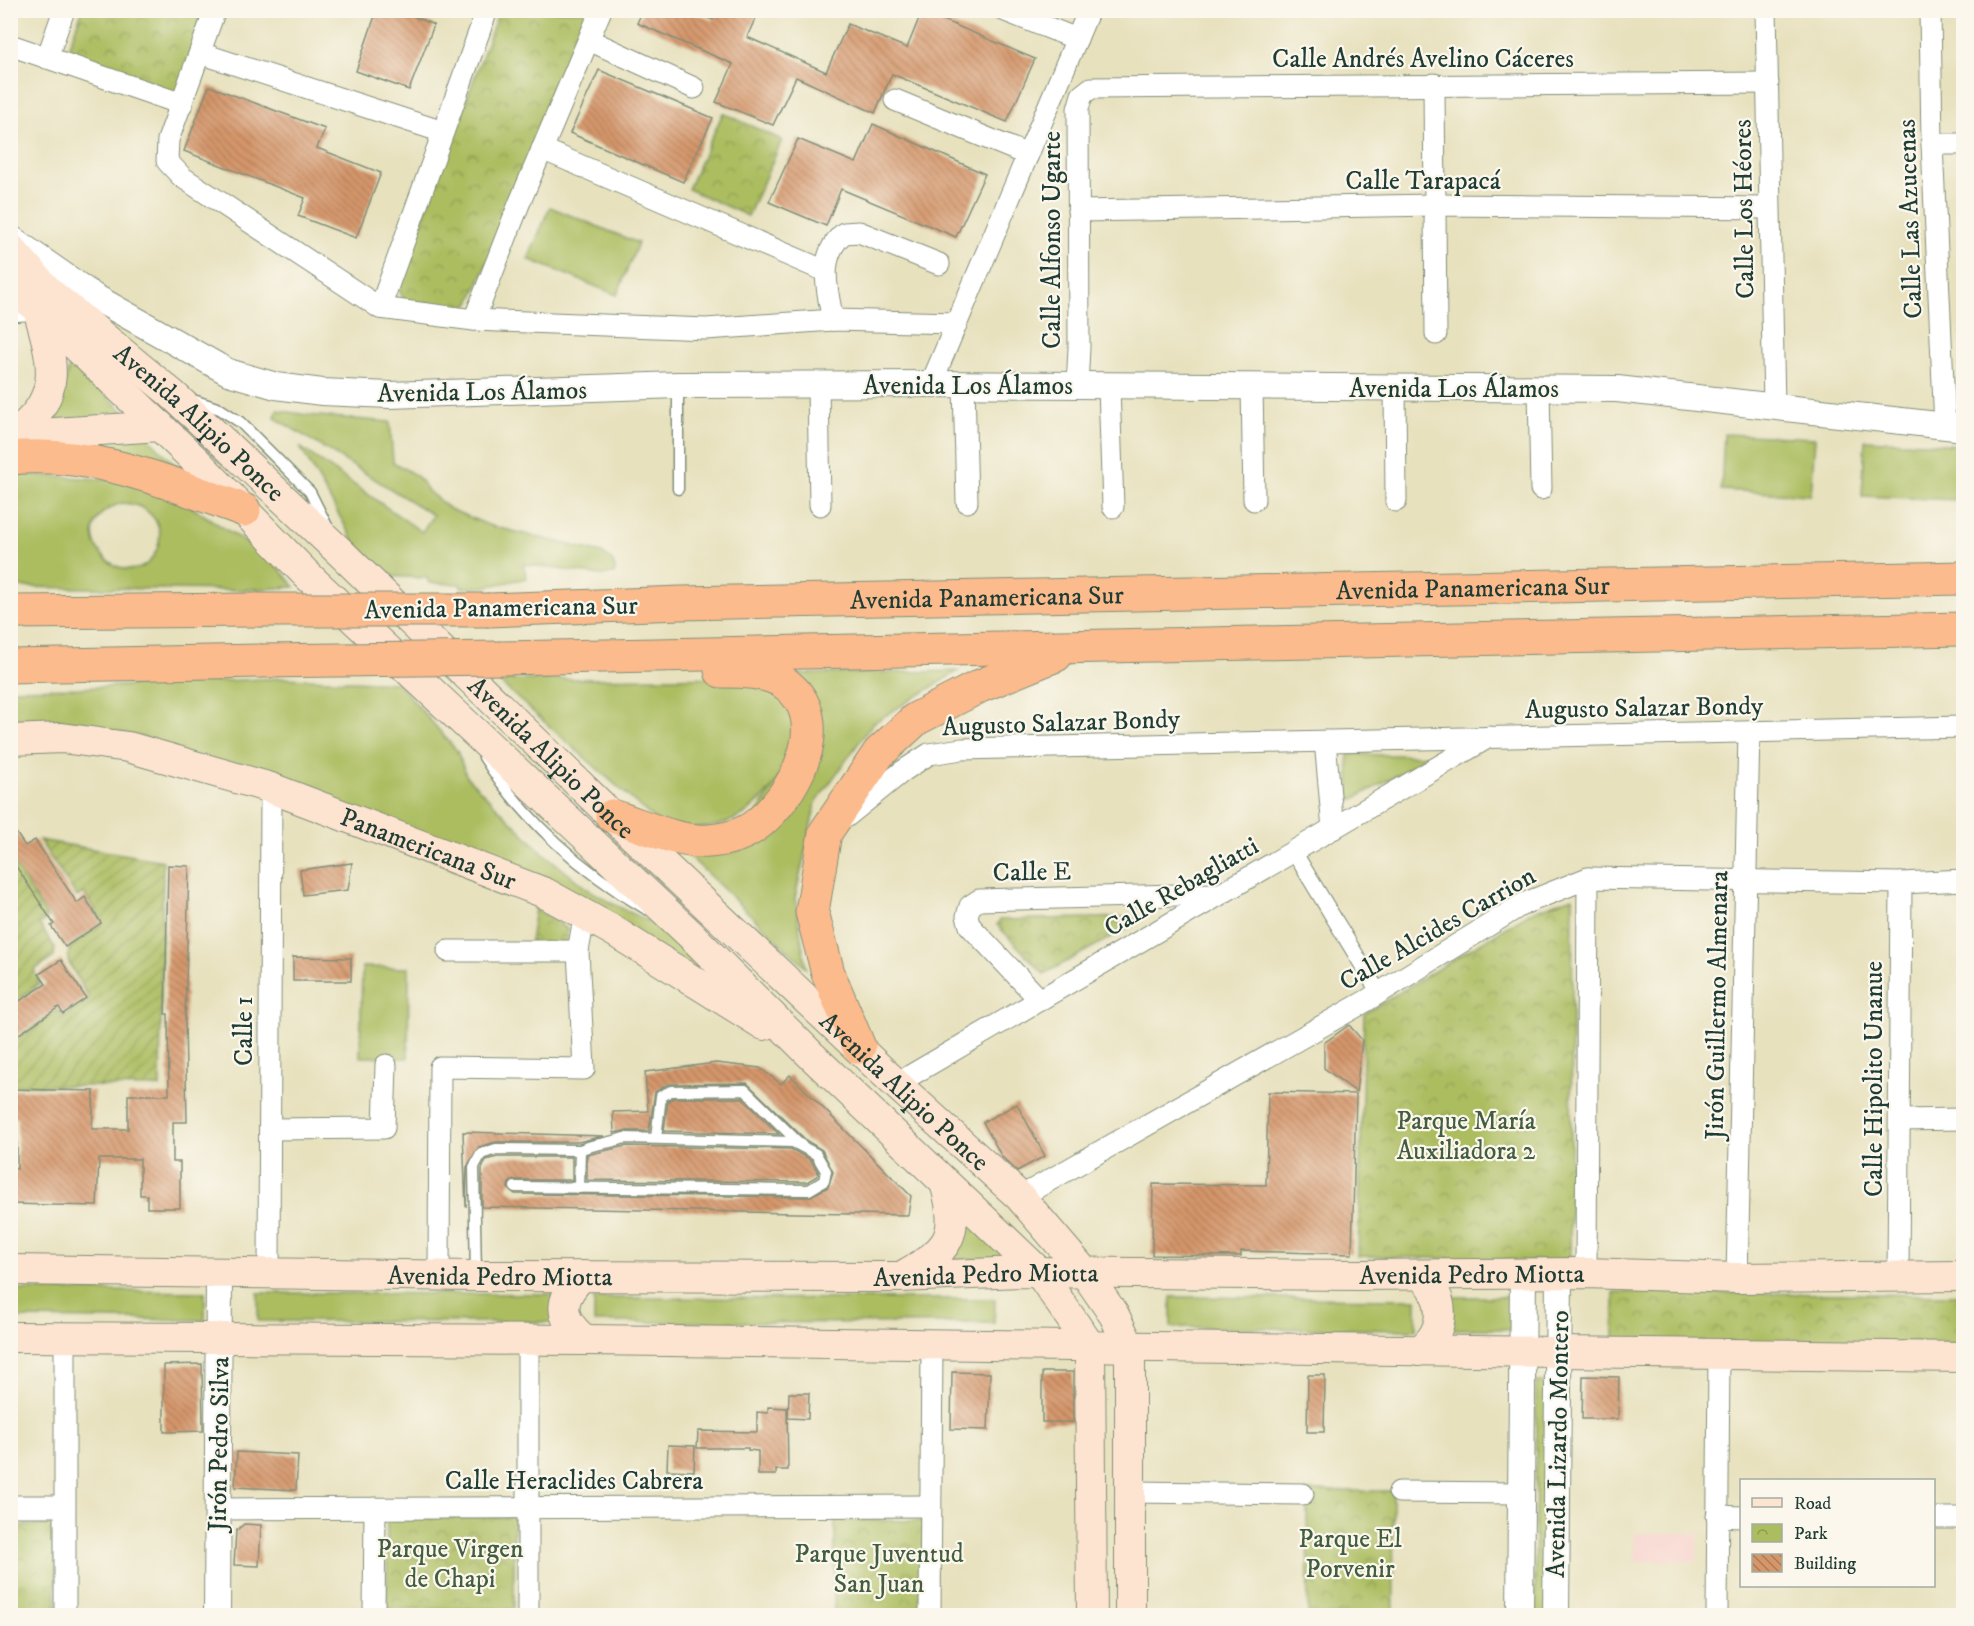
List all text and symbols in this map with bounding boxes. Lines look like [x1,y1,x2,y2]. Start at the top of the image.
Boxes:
street label: Calle Andrés Avelino Cáceres [1272,43,1574,76]
street label: Calle Las Azucenas [1891,118,1930,319]
street label: Calle Los Héores [1726,119,1763,299]
street label: Calle Alfonso Ugarte [1036,131,1069,349]
street label: Calle Tarapacá [1345,165,1501,198]
street label: Avenida Alipio Ponce [106,337,291,509]
street label: Avenida Los Álamos [863,369,1073,403]
street label: Avenida Los Álamos [1349,372,1559,406]
street label: Avenida Los Álamos [377,373,587,411]
street label: Avenida Panamericana Sur [1336,570,1610,608]
street label: Avenida Panamericana Sur [850,579,1124,618]
street label: Avenida Panamericana Sur [364,590,638,627]
street label: Avenida Alipio Ponce [460,670,641,847]
street label: Augusto Salazar Bondy [1525,690,1764,727]
street label: Augusto Salazar Bondy [941,703,1181,744]
street label: Panamericana Sur [335,801,521,898]
street label: Calle Rebagliatti [1099,830,1265,945]
street label: Calle E [992,855,1072,890]
street label: Calle Alcides Carrion [1334,860,1542,999]
street label: Jirón Guillermo Almenara [1699,870,1736,1142]
street label: Calle Hipolito Unanue [1858,961,1891,1197]
street label: Calle 1 [228,996,261,1066]
street label: Avenida Alipio Ponce [812,1005,996,1179]
park label: Parque María Auxiliadora 2 [1396,1105,1536,1168]
street label: Avenida Pedro Miotta [873,1257,1099,1295]
street label: Avenida Pedro Miotta [1359,1258,1585,1293]
street label: Avenida Pedro Miotta [387,1260,613,1294]
street label: Avenida Lizardo Montero [1540,1310,1577,1578]
street label: Jirón Pedro Silva [201,1356,238,1534]
street label: Calle Heraclides Cabrera [445,1465,703,1498]
legend [1740,1479,1935,1587]
text: Road [1794,1493,1831,1515]
park label: Parque El Porvenir [1298,1523,1402,1586]
text: Park [1794,1523,1828,1545]
park label: Parque Virgen de Chapi [376,1533,524,1596]
park label: Parque Juventud San Juan [794,1538,964,1601]
text: Building [1794,1553,1856,1575]

